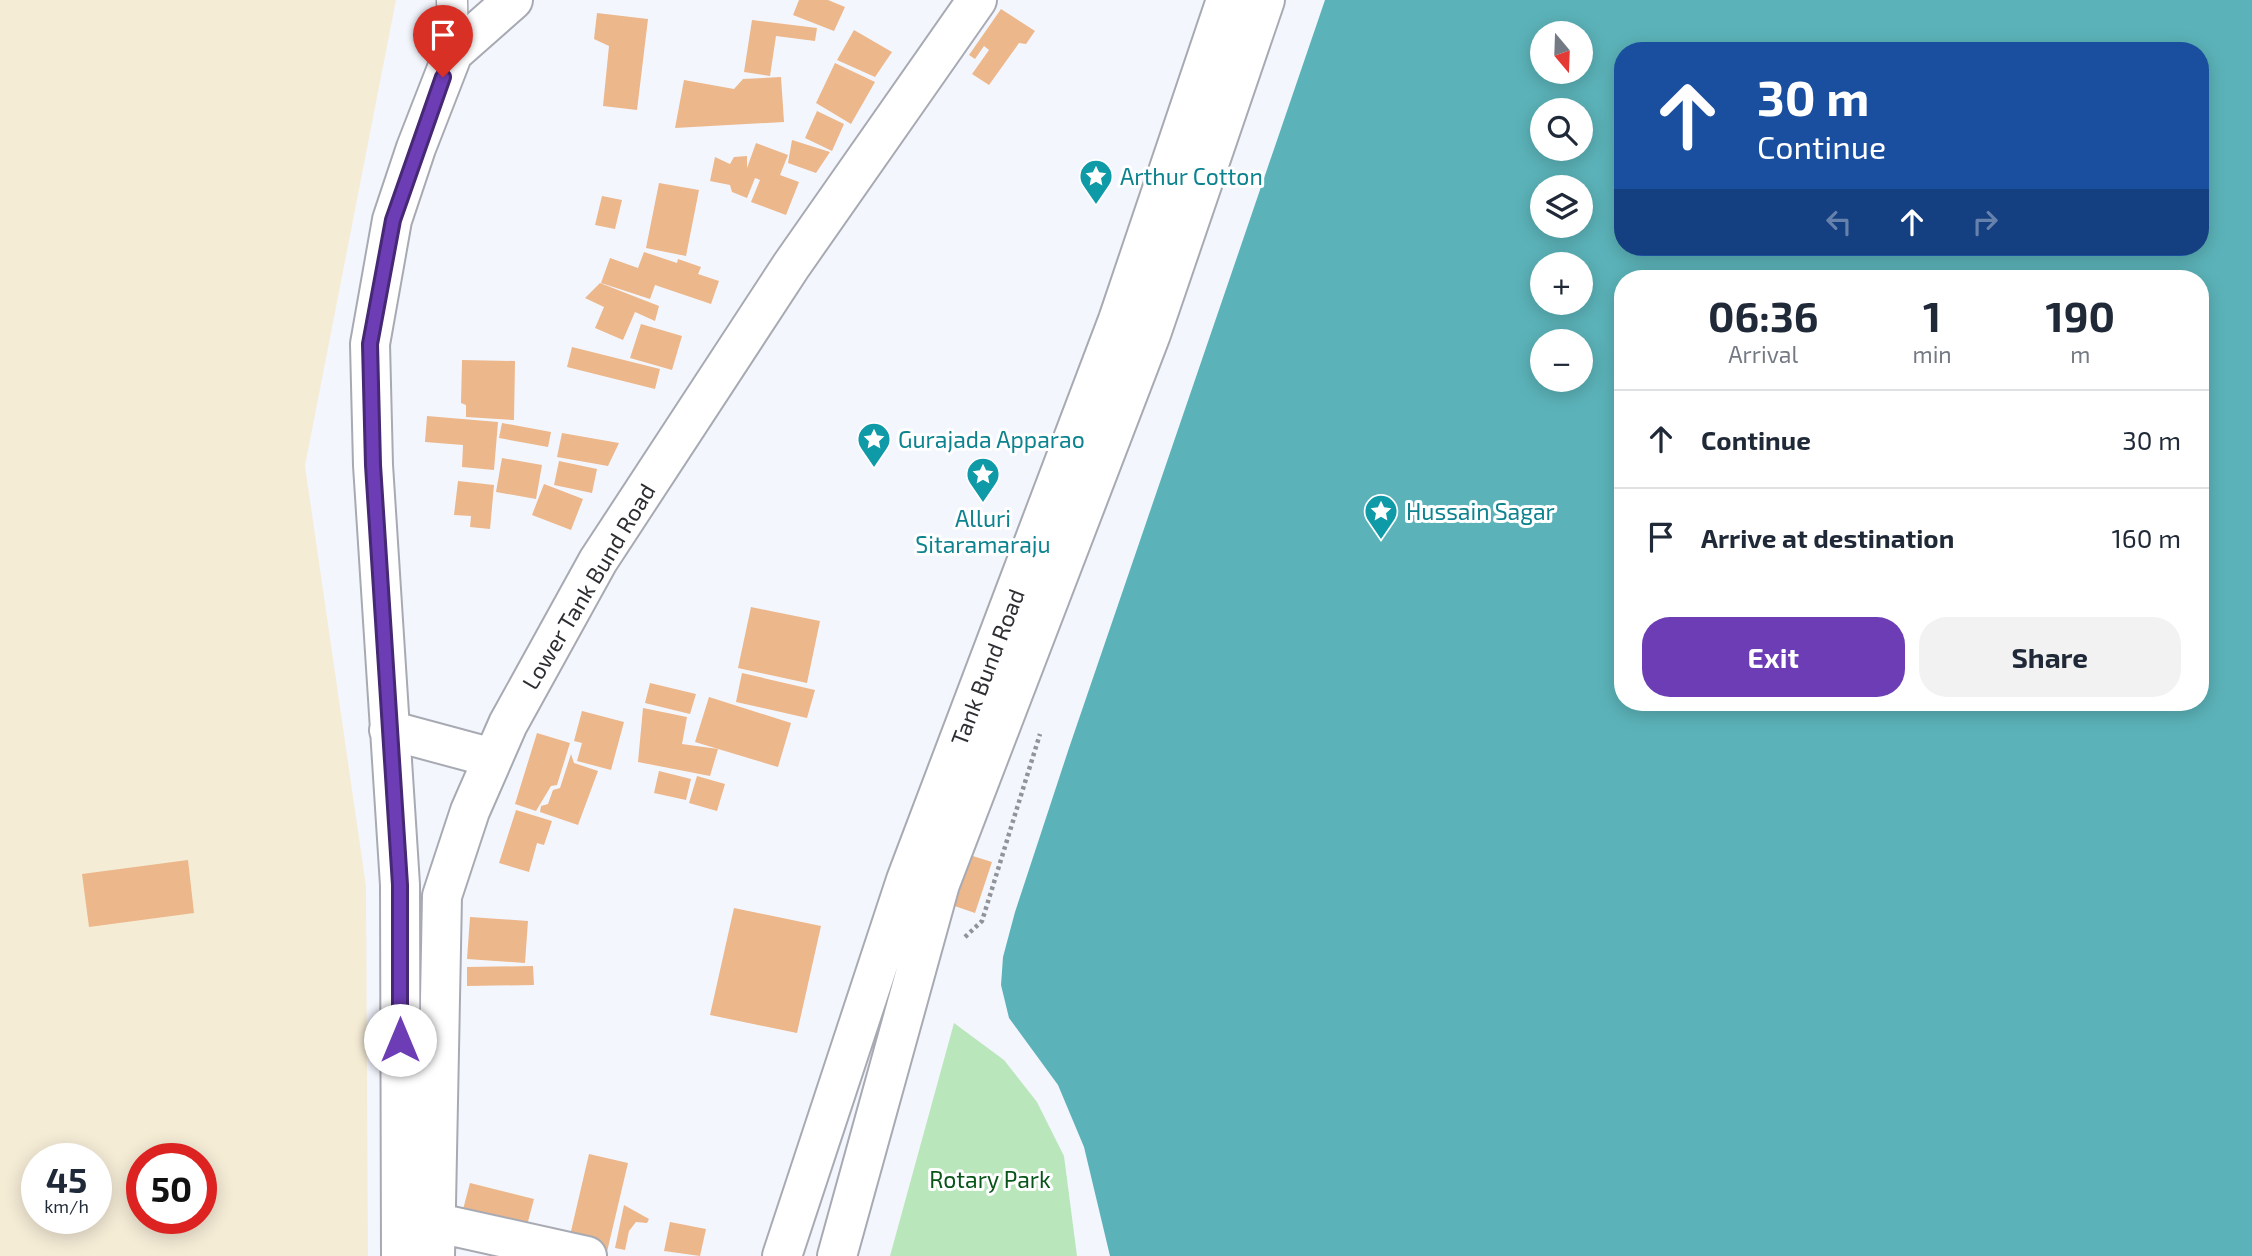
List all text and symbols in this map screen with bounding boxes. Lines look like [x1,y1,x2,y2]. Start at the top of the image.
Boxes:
pin [413,5,473,77]
icon: arrive [424,16,462,54]
north arrow [1530,21,1592,84]
map controls [1530,21,1593,392]
text: 30 m [1757,67,1869,126]
icon: ahead [1642,70,1733,161]
button: search [1530,98,1593,161]
text: Continue [1757,127,1886,165]
place icon: Arthur Cotton [1077,157,1115,206]
place label: Arthur Cotton [1120,162,1263,190]
button: layers [1530,175,1593,238]
icon: left [1820,203,1858,241]
icon: ahead [1893,203,1931,241]
icon: right [1966,203,2004,241]
button: + [1530,252,1593,315]
text: 06:36 [1708,290,1819,340]
text: 1 [1923,290,1941,340]
text: 190 [2046,290,2115,340]
button: − [1530,329,1593,392]
text: Arrival [1728,340,1798,368]
text: min [1912,340,1952,368]
text: m [2070,340,2090,368]
place icon: Gurajada Apparao [855,420,893,469]
icon: ahead [1642,420,1680,458]
text: Continue [1701,424,1811,455]
text: 30 m [2122,424,2181,455]
place label: Gurajada Apparao [898,425,1085,453]
place icon: Alluri Sitaramaraju [964,455,1002,504]
street label: Lower Tank Bund Road [515,478,661,694]
place icon: Hussain Sagar [1362,492,1400,541]
place label: Hussain Sagar [1406,497,1555,525]
place label: Alluri Sitaramaraju [915,504,1051,558]
icon: arrive [1642,518,1680,556]
text: Arrive at destination [1701,522,1954,553]
text: 160 m [2112,522,2181,553]
street label: Tank Bund Road [944,585,1030,749]
button: Exit [1642,617,1905,697]
button: Share [1919,617,2181,697]
position arrow [363,1003,437,1077]
speed limit sign: 50 [126,1143,217,1234]
text: 45 [46,1158,87,1200]
park label: Rotary Park [929,1165,1051,1193]
text: km/h [44,1195,89,1217]

